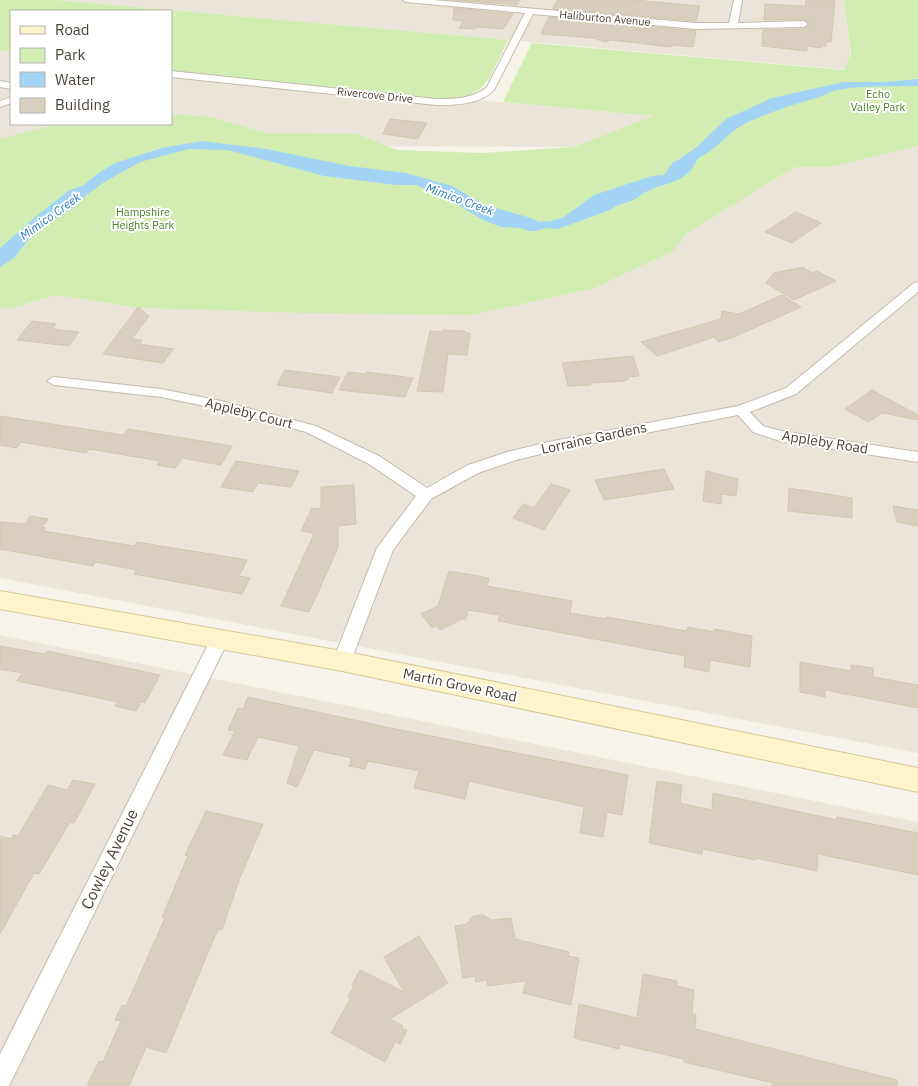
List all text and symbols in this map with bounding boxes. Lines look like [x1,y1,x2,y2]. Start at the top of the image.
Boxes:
street label: Haliburton Avenue [559,7,651,29]
legend [10,10,172,125]
text: Road [55,20,90,39]
text: Park [55,45,85,64]
text: Water [55,70,96,89]
street label: Rivercove Drive [336,84,414,106]
park label: Echo Valley Park [851,87,905,114]
text: Building [55,95,110,114]
water label: Mimico Creek [424,180,497,218]
water label: Mimico Creek [17,189,84,243]
park label: Hampshire Heights Park [112,205,175,232]
street label: Appleby Court [203,393,295,433]
street label: Lorraine Gardens [539,418,649,458]
street label: Appleby Road [781,426,869,458]
street label: Martin Grove Road [401,664,519,706]
street label: Cowley Avenue [76,805,142,913]

